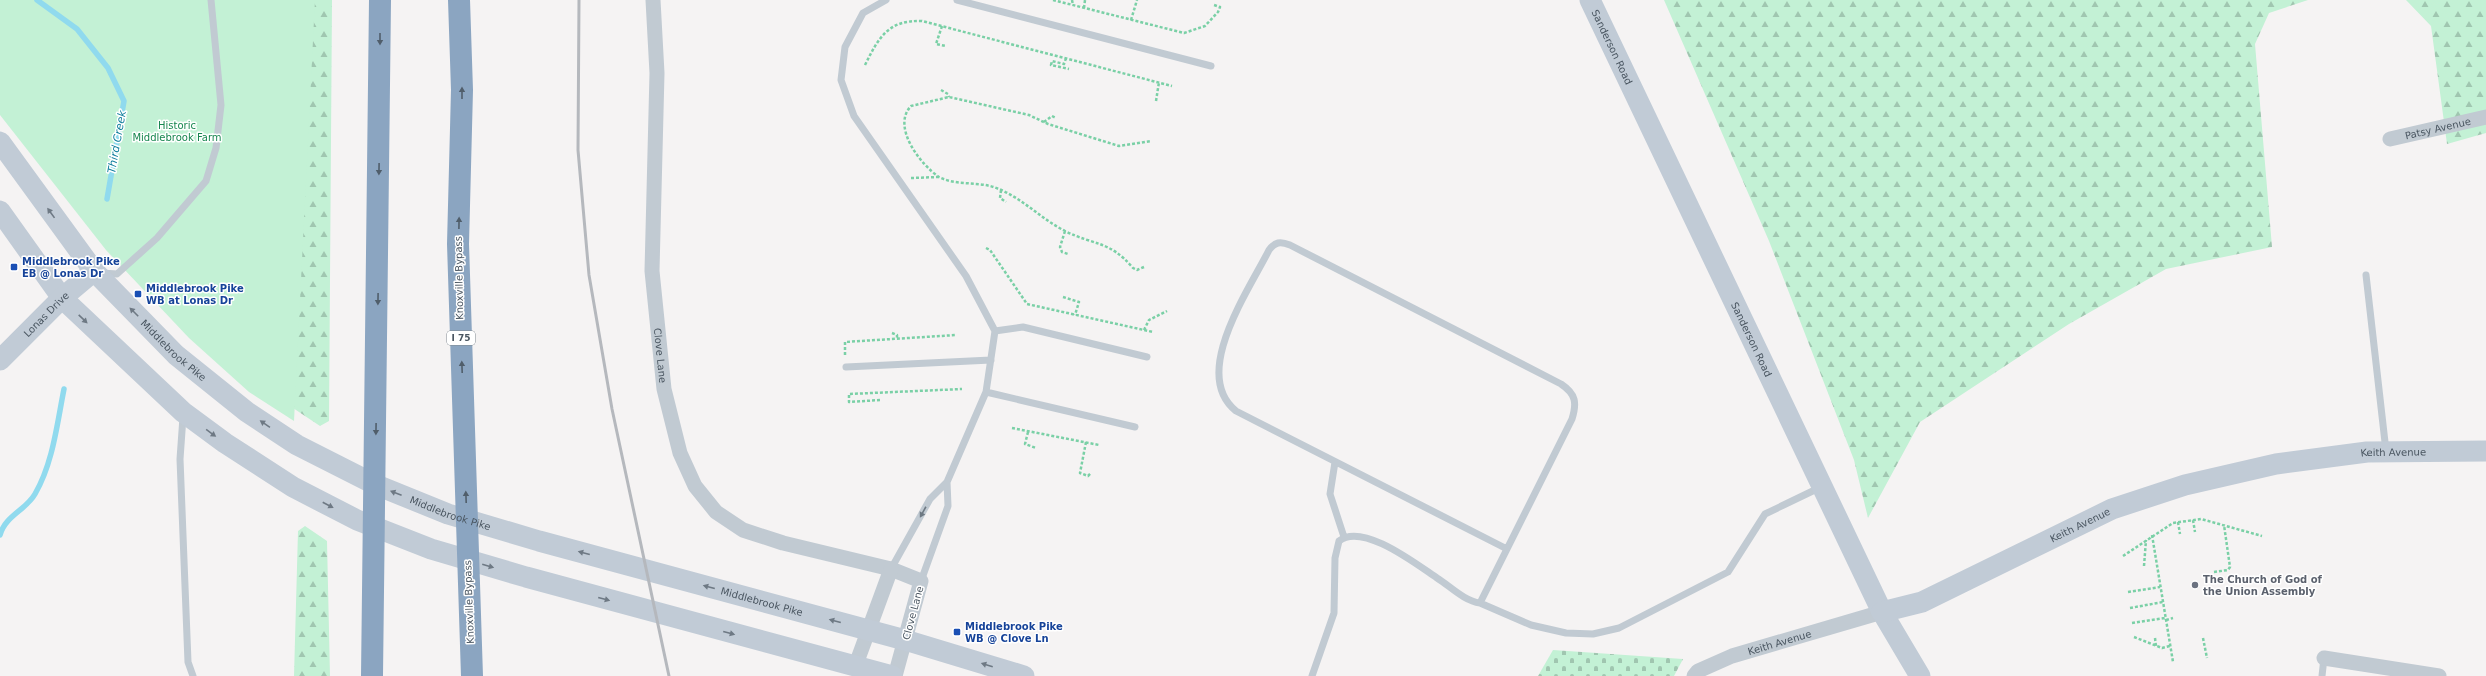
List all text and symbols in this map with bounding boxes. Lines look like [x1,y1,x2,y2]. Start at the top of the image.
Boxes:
street label: Sanderson Road [1590,8,1635,86]
one-way arrow [377,33,383,46]
one-way arrow [459,86,465,99]
water label: Third Creek [105,109,129,175]
street label: Patsy Avenue [2404,115,2472,141]
park label: Historic Middlebrook Farm [132,120,222,143]
one-way arrow [376,163,382,176]
one-way arrow [47,207,56,218]
one-way arrow [455,217,462,229]
street label: Knoxville Bypass [453,236,465,320]
place label: Middlebrook Pike EB @ Lonas Dr [22,256,120,279]
marker: Middlebrook Pike EB @ Lonas Dr [9,262,19,272]
place label: Middlebrook Pike WB at Lonas Dr [146,283,244,306]
street label: Lonas Drive [21,289,71,339]
marker: Middlebrook Pike WB at Lonas Dr [133,289,143,299]
one-way arrow [375,293,381,306]
street label: Sanderson Road [1729,300,1774,378]
one-way arrow [129,307,139,317]
one-way arrow [78,314,88,324]
street label: Middlebrook Pike [139,317,209,383]
street label: Clove Lane [652,327,669,383]
road number: I 75 [447,331,475,345]
one-way arrow [459,360,465,373]
one-way arrow [260,420,270,428]
one-way arrow [373,423,379,436]
one-way arrow [206,429,217,437]
street label: Keith Avenue [2360,446,2426,458]
one-way arrow [390,490,401,496]
one-way arrow [463,490,469,503]
street label: Middlebrook Pike [408,494,492,532]
one-way arrow [322,502,334,508]
street label: Keith Avenue [2048,505,2112,544]
one-way arrow [919,506,926,518]
one-way arrow [578,550,590,556]
street label: Knoxville Bypass [462,560,476,644]
one-way arrow [483,563,495,569]
place label: The Church of God of the Union Assembly [2203,574,2323,597]
marker: The Church of God of the Union Assembly [2190,580,2200,590]
one-way arrow [703,584,715,590]
street label: Middlebrook Pike [720,585,804,618]
street label: Clove Lane [901,585,925,641]
one-way arrow [598,596,610,602]
one-way arrow [829,618,841,624]
place label: Middlebrook Pike WB @ Clove Ln [965,621,1063,644]
marker: Middlebrook Pike WB @ Clove Ln [952,627,962,637]
street label: Keith Avenue [1746,628,1812,657]
one-way arrow [724,630,736,636]
one-way arrow [980,662,992,668]

